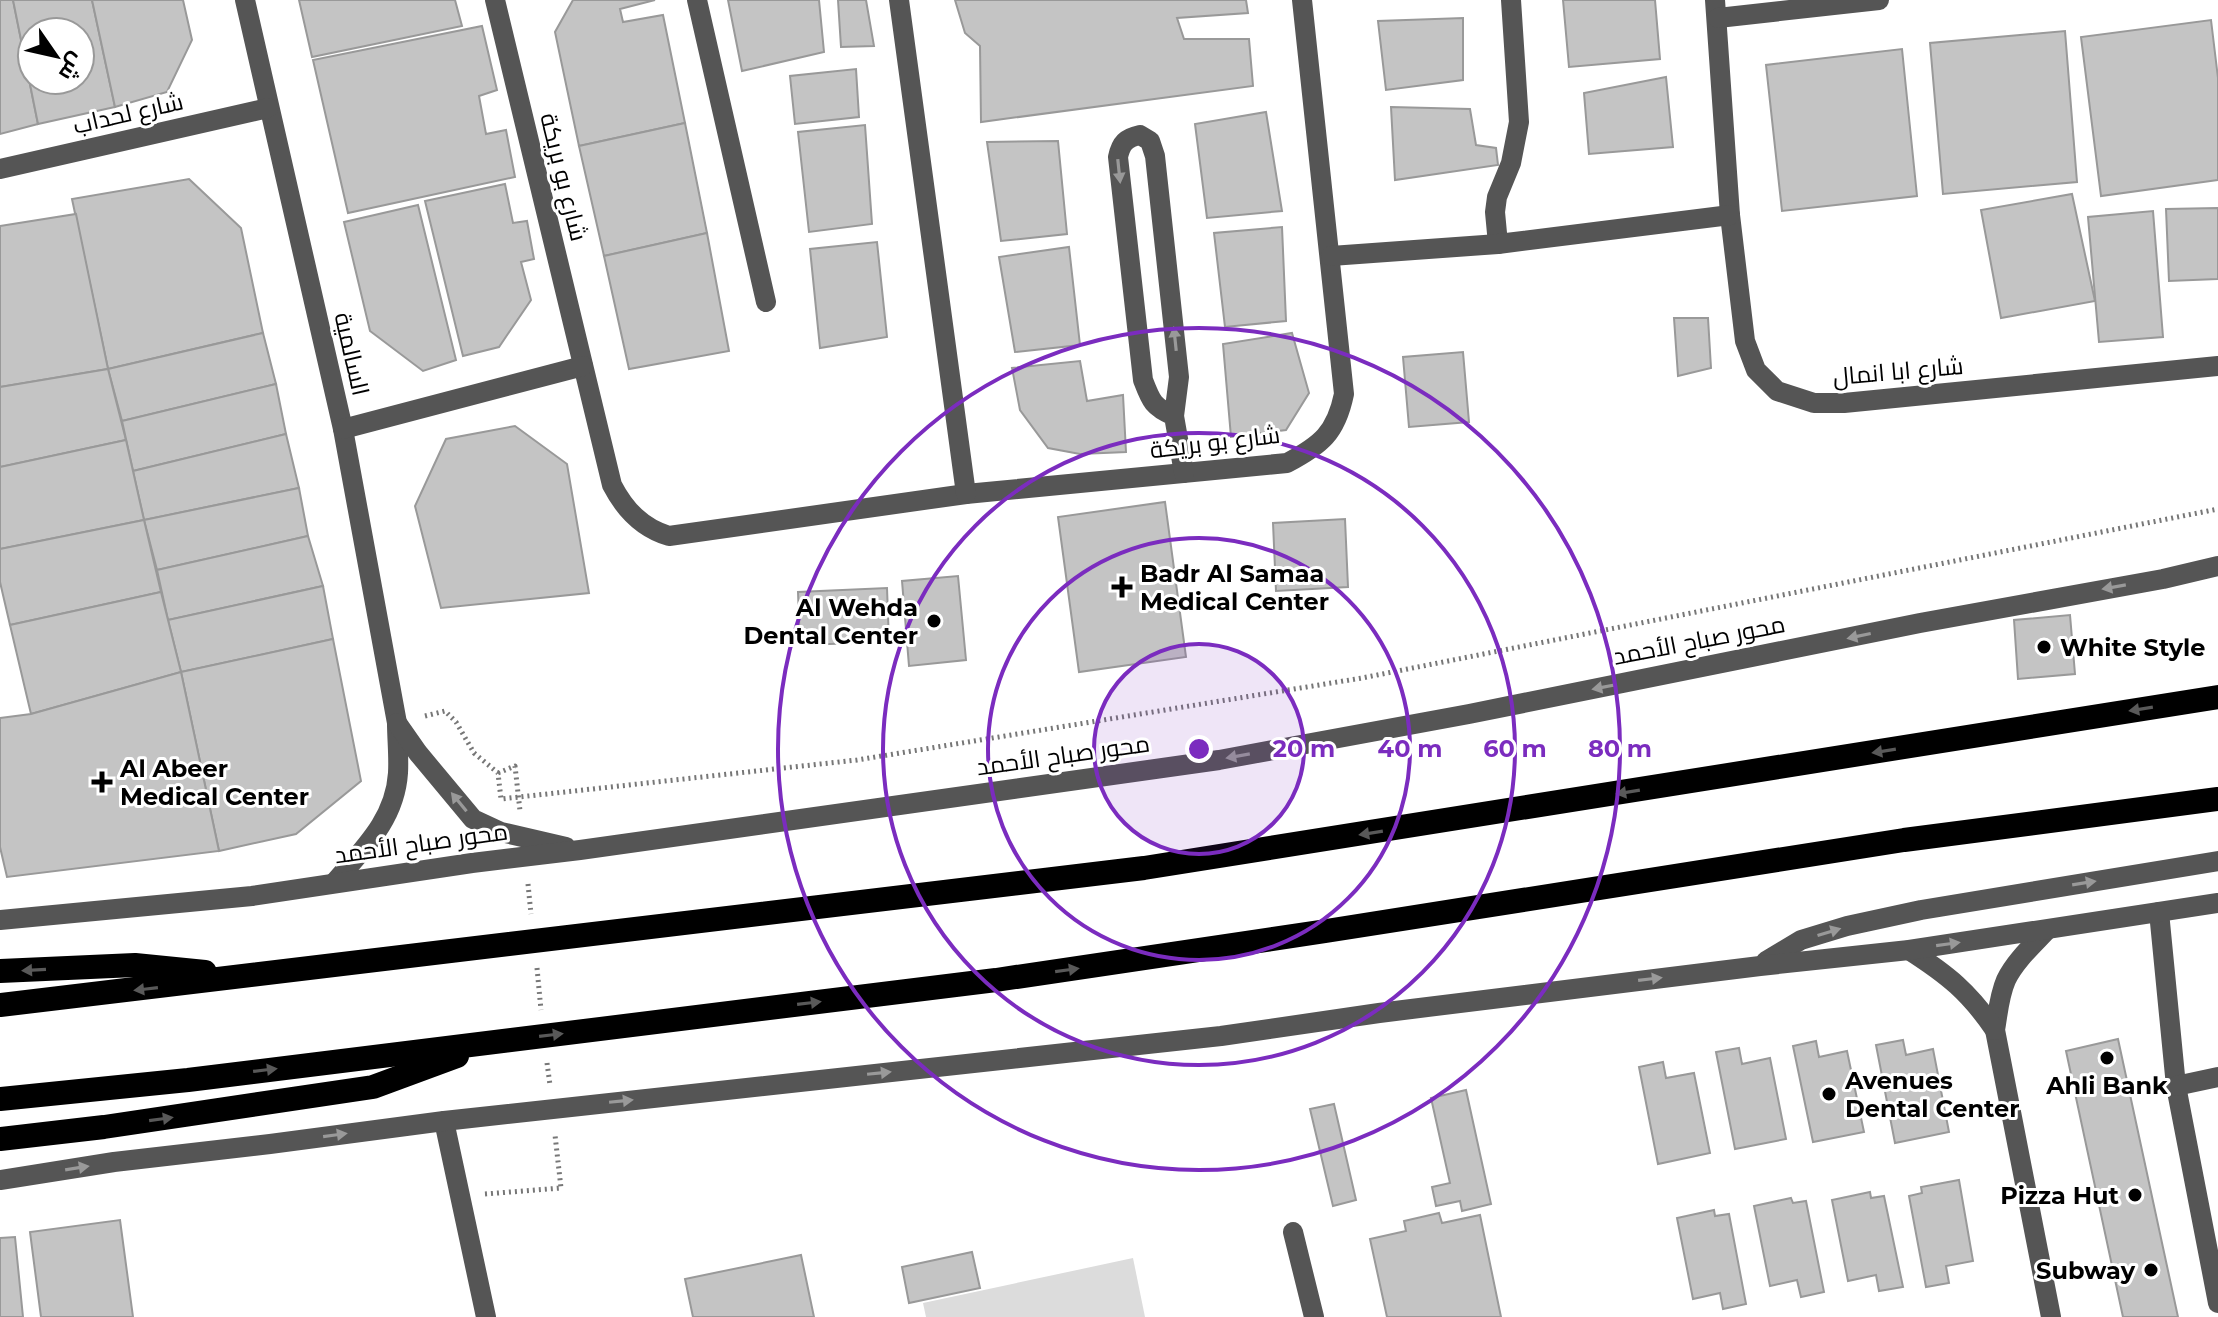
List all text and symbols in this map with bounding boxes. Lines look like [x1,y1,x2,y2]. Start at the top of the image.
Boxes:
north arrow [16,16,96,96]
text: ش [53,48,91,86]
street label: شارع لحداب [70,86,186,142]
street label: شارع بو بريكة [532,110,594,245]
one-way arrow [1113,159,1126,184]
street label: السالمية [328,310,376,398]
one-way arrow [1168,326,1181,351]
street label: شارع ابا انمال [1831,351,1965,393]
street label: شارع بو بريكة [1148,420,1282,466]
place label: Badr Al Samaa Medical Center [1140,559,1329,616]
marker: Badr Al Samaa Medical Center [1111,576,1133,598]
one-way arrow [2101,582,2126,594]
place label: Al Wehda Dental Center [743,593,918,650]
street label: محور صباح الأحمد [1611,609,1788,673]
marker: Al Wehda Dental Center [925,612,943,630]
one-way arrow [1846,630,1871,643]
place label: White Style [2060,633,2205,662]
marker: White Style [2035,638,2053,656]
one-way arrow [1591,682,1616,694]
one-way arrow [2128,703,2153,716]
street label: محور صباح الأحمد [975,728,1152,783]
text: 20 m [1273,734,1335,763]
text: 40 m [1378,734,1442,763]
text: 60 m [1483,734,1547,763]
text: 80 m [1588,734,1652,763]
centre of rings [1185,735,1213,763]
one-way arrow [1872,745,1897,758]
one-way arrow [1226,751,1251,763]
place label: Al Abeer Medical Center [119,754,309,811]
marker: Al Abeer Medical Center [91,771,113,793]
one-way arrow [1615,787,1640,799]
one-way arrow [451,792,468,812]
street label: محور صباح الأحمد [333,816,510,871]
one-way arrow [1358,827,1383,840]
one-way arrow [2072,877,2097,889]
one-way arrow [1818,925,1842,938]
one-way arrow [1936,937,1961,950]
one-way arrow [1055,963,1080,976]
one-way arrow [21,964,46,977]
one-way arrow [1638,973,1663,986]
one-way arrow [133,982,158,995]
one-way arrow [797,997,822,1010]
one-way arrow [539,1029,564,1042]
marker: Ahli Bank [2098,1049,2116,1067]
one-way arrow [253,1064,278,1077]
place label: Avenues Dental Center [1844,1066,2020,1123]
one-way arrow [867,1067,892,1080]
place label: Ahli Bank [2045,1071,2168,1100]
marker: Avenues Dental Center [1820,1085,1838,1103]
one-way arrow [609,1095,634,1108]
one-way arrow [149,1112,174,1125]
one-way arrow [323,1129,348,1142]
one-way arrow [65,1161,90,1174]
place label: Pizza Hut [2000,1181,2120,1210]
marker: Pizza Hut [2126,1186,2144,1204]
place label: Subway [2036,1256,2136,1285]
marker: Subway [2142,1261,2160,1279]

